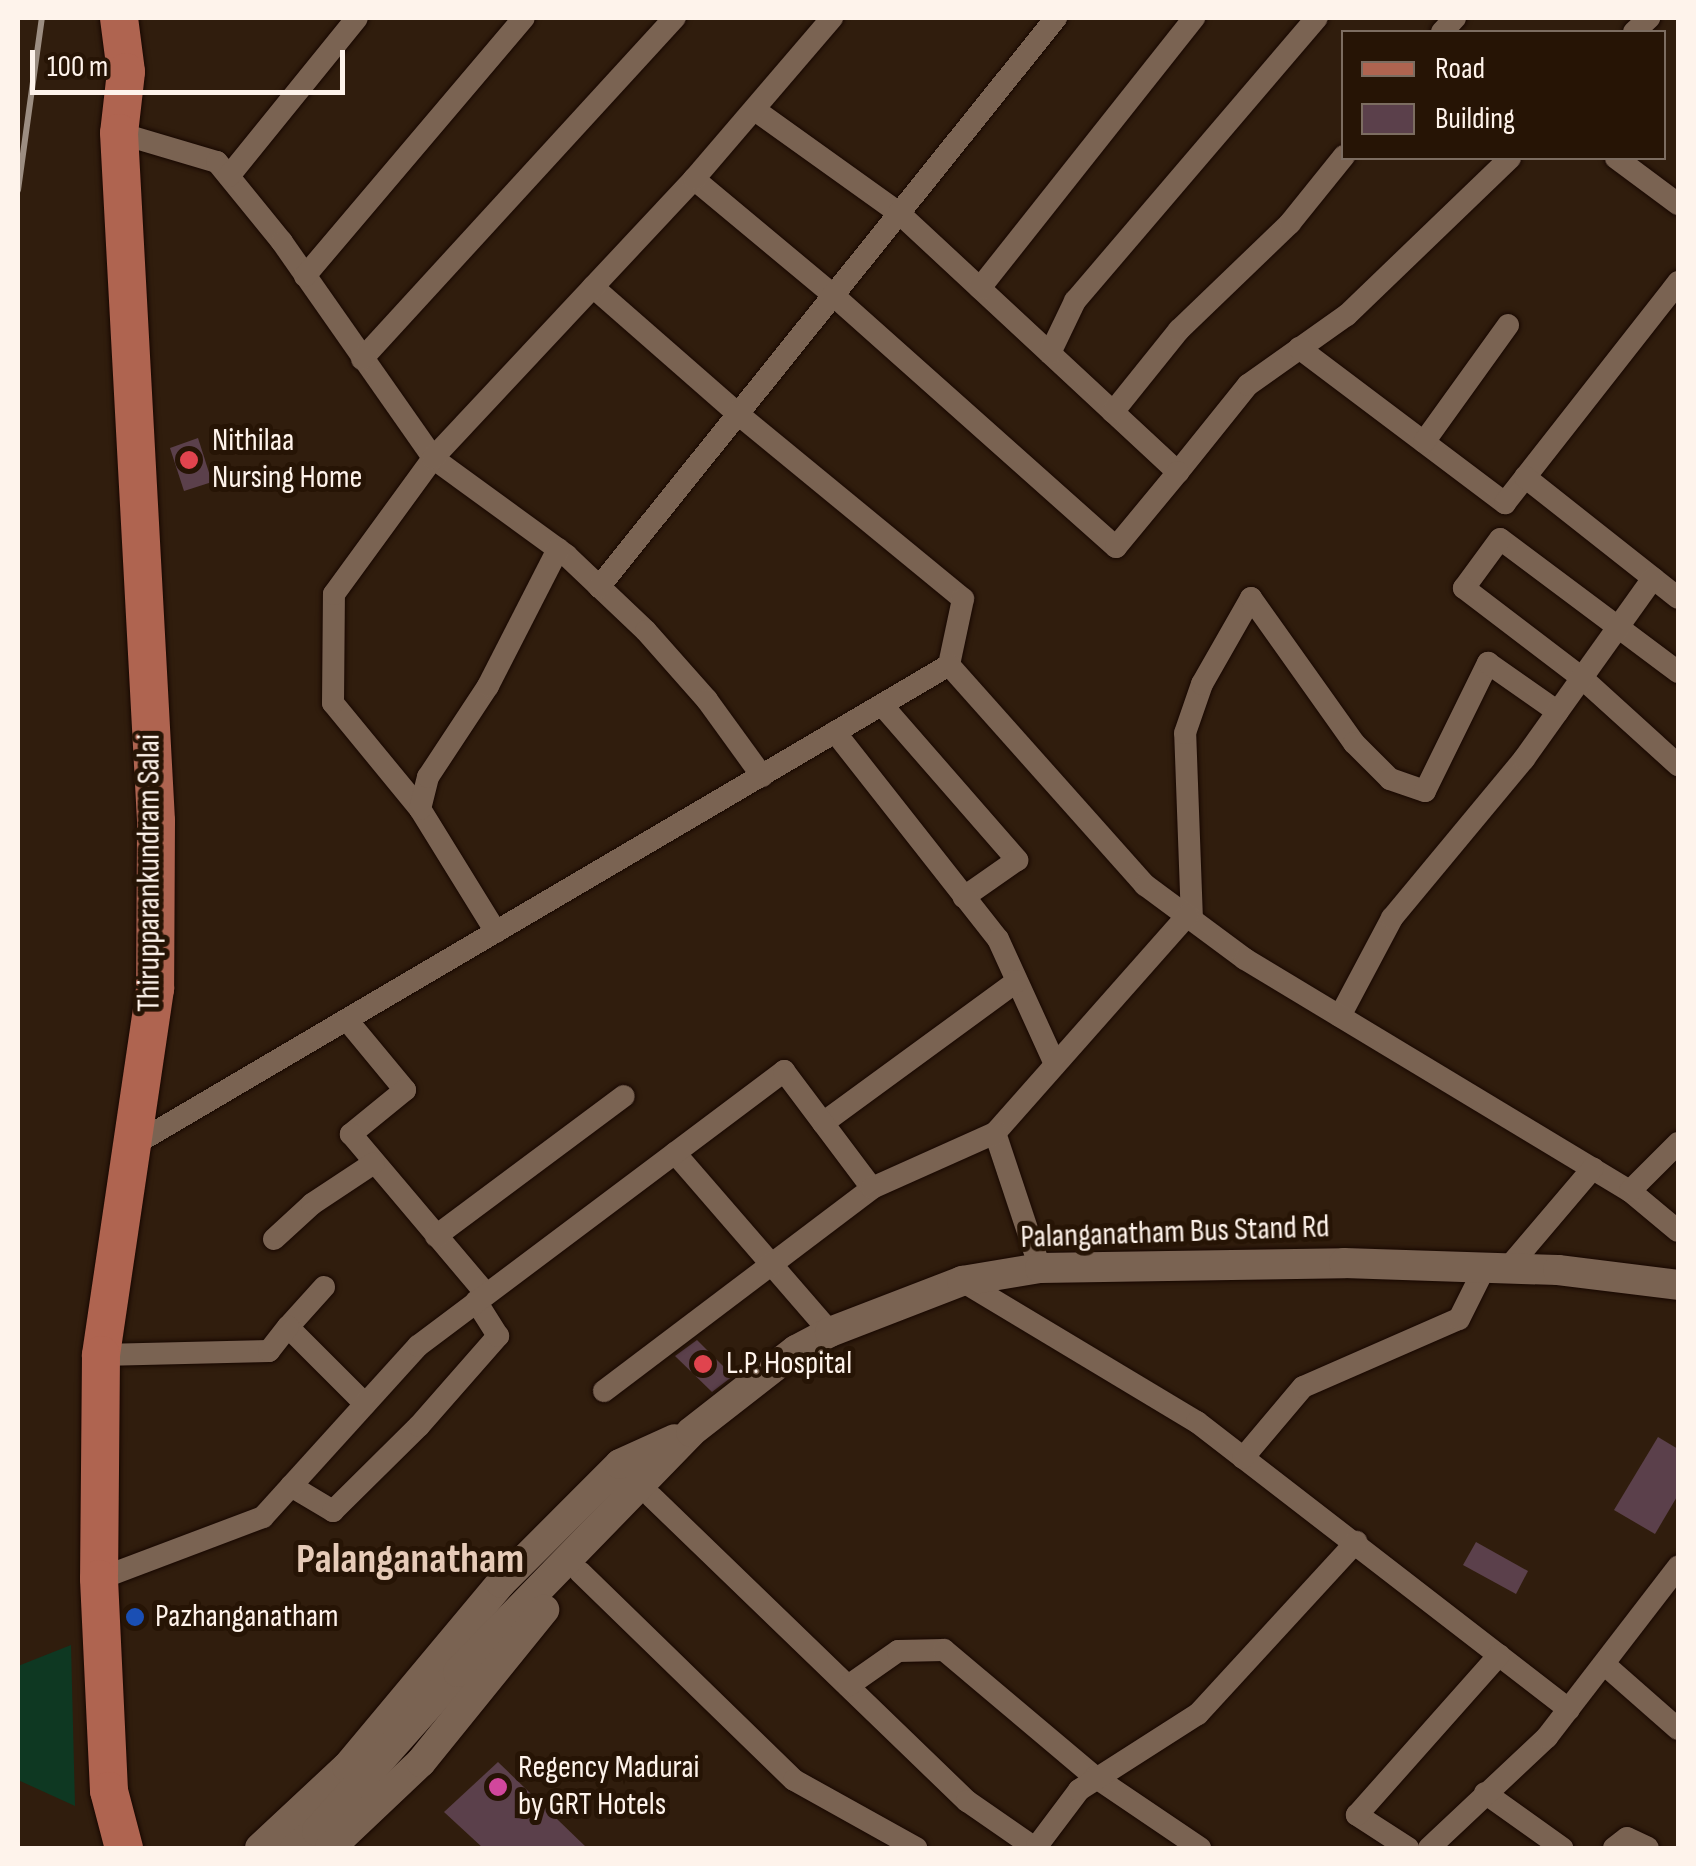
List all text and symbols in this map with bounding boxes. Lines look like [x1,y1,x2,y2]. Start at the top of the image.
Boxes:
scale bar [35,30,350,92]
legend [1341,30,1666,160]
text: 100 m [47,49,108,85]
text: Road [1435,51,1485,87]
text: Building [1435,101,1515,137]
place label: Nithilaa Nursing Home [212,423,362,498]
marker: Nithilaa Nursing Home [176,447,202,473]
street label: Thirupparankundram Salai [131,734,169,1012]
street label: Palanganatham Bus Stand Rd [1020,1208,1330,1258]
place label: L.P. Hospital [726,1345,852,1383]
marker: L.P. Hospital [690,1351,716,1377]
district label: Palanganatham [296,1535,524,1585]
place label: Pazhanganatham [155,1598,339,1636]
marker: Pazhanganatham [124,1606,146,1628]
place label: Regency Madurai by GRT Hotels [518,1750,700,1825]
marker: Regency Madurai by GRT Hotels [487,1776,509,1798]

